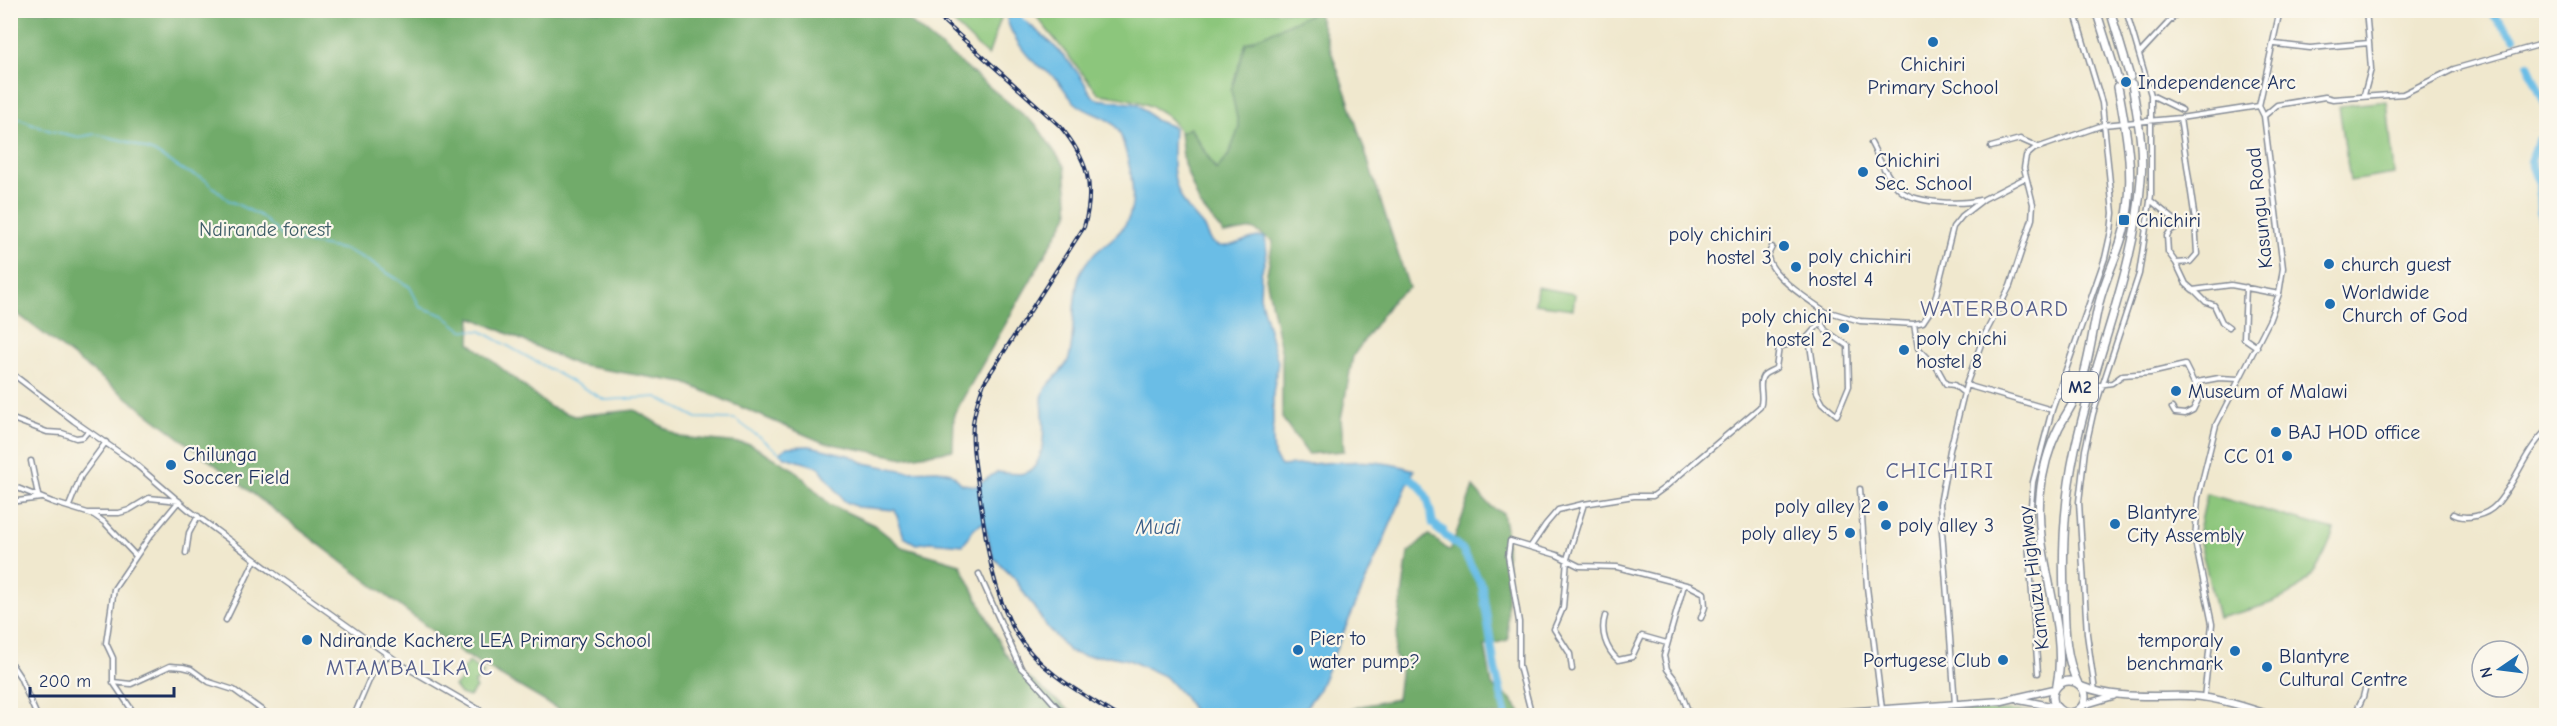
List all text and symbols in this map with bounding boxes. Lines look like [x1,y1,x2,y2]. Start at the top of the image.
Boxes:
marker: Chichiri Primary School [1926,35,1940,49]
place label: Chichiri Primary School [1867,53,1999,99]
place label: Independence Arc [2138,71,2296,94]
marker: Independence Arc [2119,75,2133,89]
street label: Kasungu Road [2242,146,2277,270]
place label: Chichiri Sec. School [1875,149,1972,195]
marker: Chichiri Sec. School [1856,165,1870,179]
place label: Chichiri [2136,209,2201,232]
marker: Chichiri [2117,213,2131,227]
park label: Ndirande forest [199,218,332,241]
place label: poly chichiri hostel 3 [1669,223,1772,269]
marker: poly chichiri hostel 3 [1777,239,1791,253]
place label: poly chichiri hostel 4 [1808,245,1911,291]
place label: church guest [2341,253,2452,276]
marker: church guest [2322,257,2336,271]
marker: poly chichiri hostel 4 [1789,260,1803,274]
place label: Worldwide Church of God [2342,281,2468,327]
district label: WATERBOARD [1920,296,2070,322]
marker: Worldwide Church of God [2323,297,2337,311]
place label: poly chichi hostel 2 [1741,305,1832,351]
marker: poly chichi hostel 2 [1837,321,1851,335]
place label: poly chichi hostel 8 [1916,327,2007,373]
marker: poly chichi hostel 8 [1897,343,1911,357]
road number: M2 [2062,372,2098,402]
place label: Museum of Malawi [2188,380,2348,403]
marker: Museum of Malawi [2169,384,2183,398]
place label: BAJ HOD office [2288,421,2420,444]
marker: BAJ HOD office [2269,425,2283,439]
place label: Chilunga Soccer Field [183,443,290,489]
place label: CC 01 [2224,445,2275,468]
marker: CC 01 [2280,449,2294,463]
marker: Chilunga Soccer Field [164,458,178,472]
district label: CHICHIRI [1885,458,1995,484]
place label: poly alley 2 [1775,495,1871,518]
marker: poly alley 2 [1876,499,1890,513]
place label: Blantyre City Assembly [2127,501,2244,547]
street label: Kamuzu Highway [2013,505,2054,651]
place label: poly alley 3 [1898,514,1994,537]
water label: Mudi [1135,515,1181,539]
marker: Blantyre City Assembly [2108,517,2122,531]
marker: poly alley 3 [1879,518,1893,532]
place label: poly alley 5 [1741,522,1838,545]
marker: poly alley 5 [1843,526,1857,540]
place label: Pier to water pump? [1310,627,1420,673]
place label: Ndirande Kachere LEA Primary School [319,629,651,652]
place label: temporaly benchmark [2126,629,2223,675]
marker: Ndirande Kachere LEA Primary School [300,633,314,647]
north arrow [2470,639,2530,699]
marker: Pier to water pump? [1291,643,1305,657]
marker: temporaly benchmark [2228,644,2242,658]
place label: Blantyre Cultural Centre [2279,645,2407,691]
place label: Portugese Club [1863,649,1991,672]
marker: Portugese Club [1996,653,2010,667]
district label: MTAMBALIKA C [326,655,494,681]
scale bar [30,660,174,698]
marker: Blantyre Cultural Centre [2260,660,2274,674]
text: N [2476,665,2496,680]
text: 200 m [39,671,91,692]

